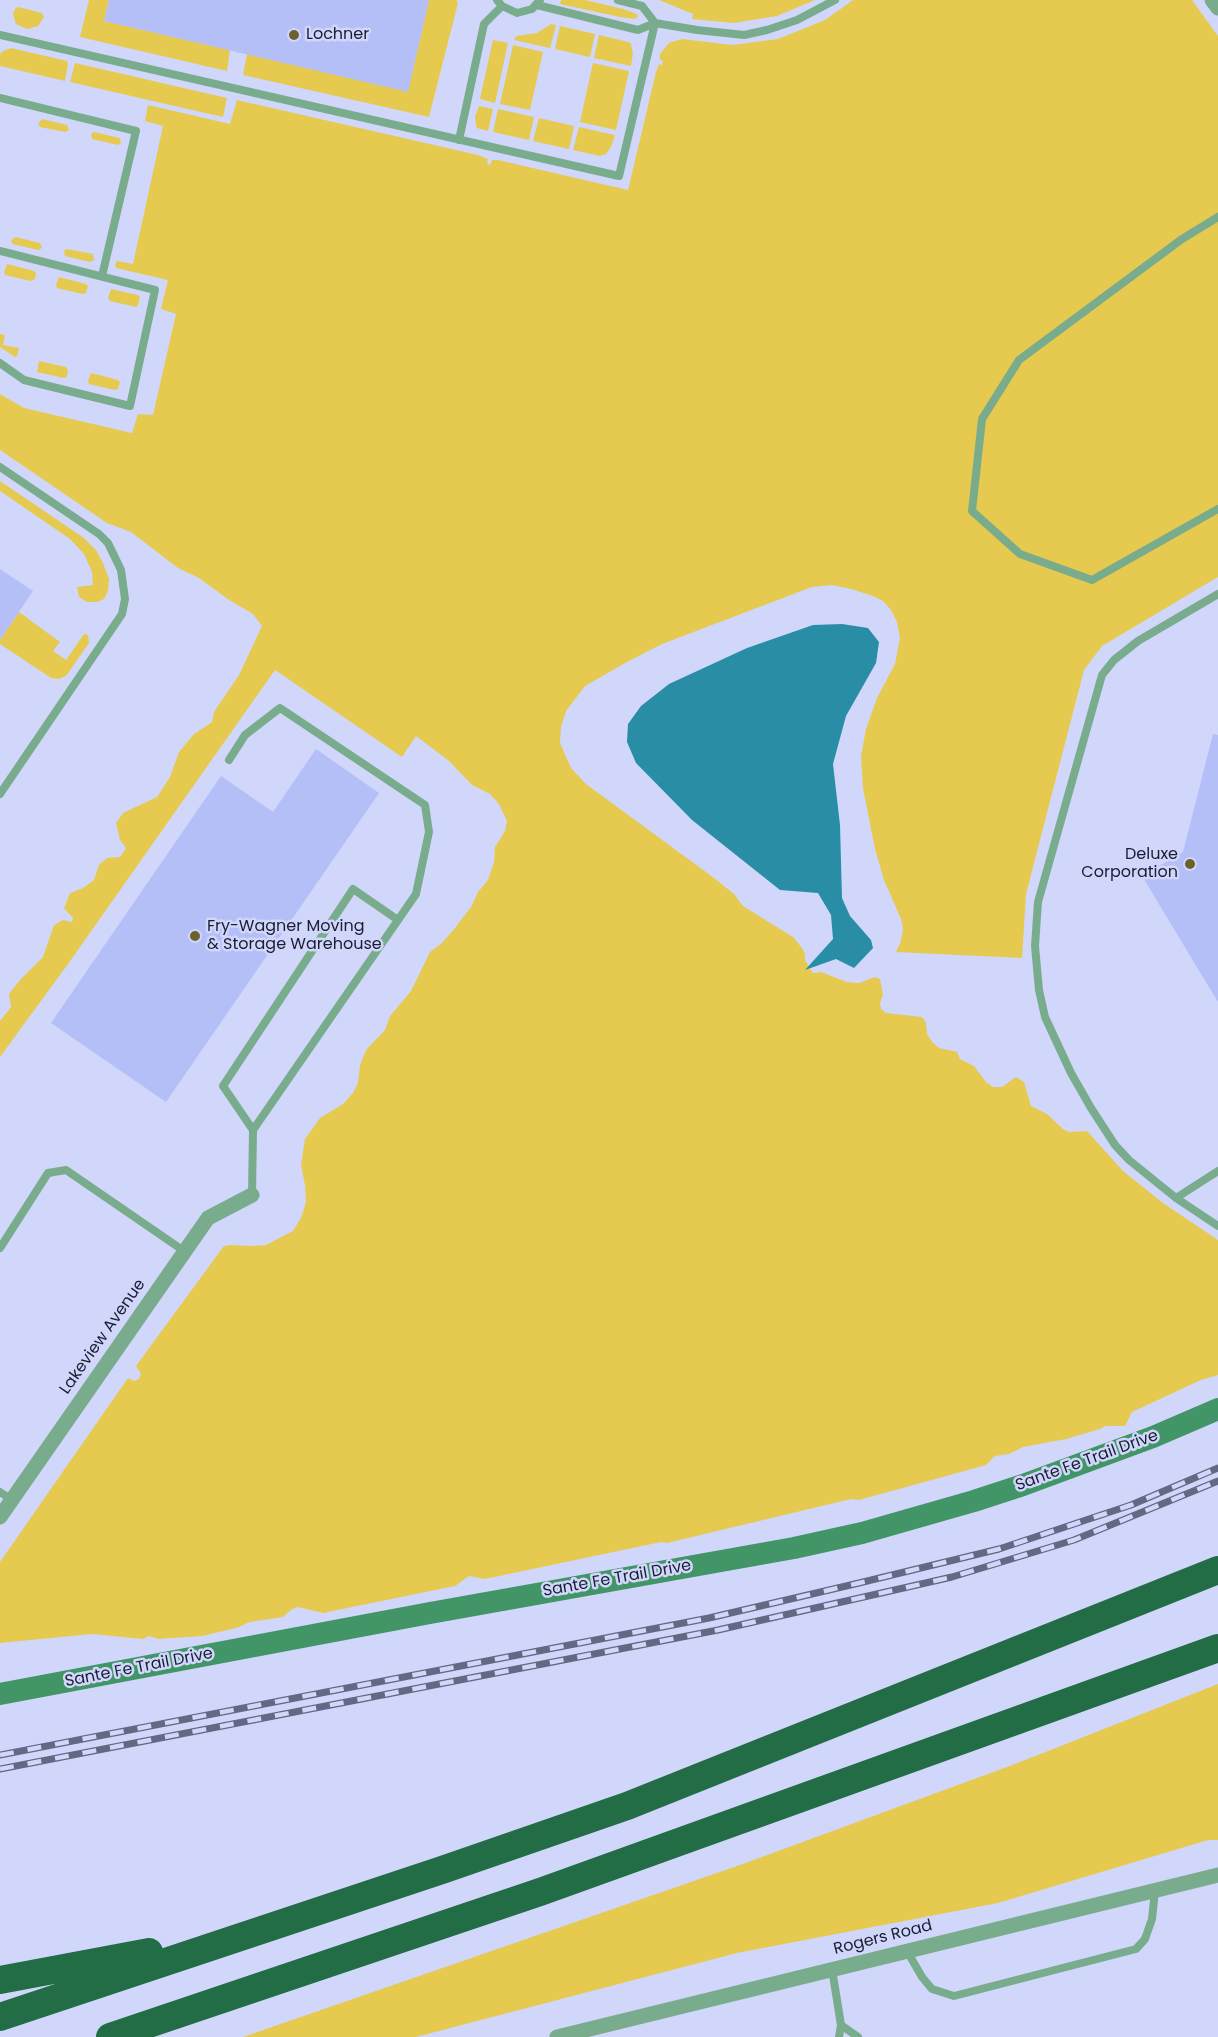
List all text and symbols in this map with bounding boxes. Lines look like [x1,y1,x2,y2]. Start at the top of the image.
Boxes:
place label: Lochner [306,25,369,45]
marker: Lochner [287,28,301,42]
place label: Deluxe Corporation [1081,845,1178,883]
marker: Deluxe Corporation [1183,857,1197,871]
place label: Fry-Wagner Moving & Storage Warehouse [207,917,382,955]
marker: Fry-Wagner Moving & Storage Warehouse [188,929,202,943]
street label: Lakeview Avenue [56,1276,150,1398]
street label: Sante Fe Trail Drive [1013,1426,1161,1496]
street label: Sante Fe Trail Drive [541,1556,693,1602]
street label: Sante Fe Trail Drive [63,1644,215,1692]
street label: Rogers Road [832,1916,934,1960]

